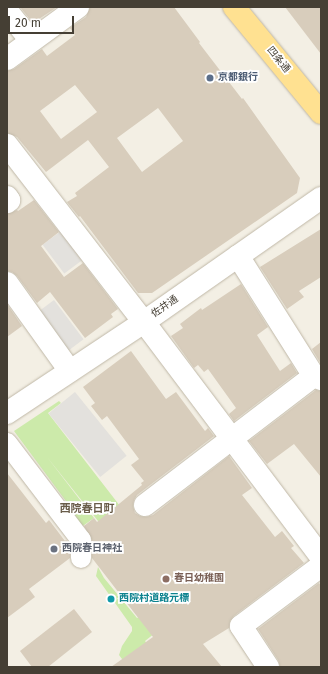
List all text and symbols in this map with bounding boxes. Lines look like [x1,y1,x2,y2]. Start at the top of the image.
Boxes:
scale bar [10,8,76,34]
text: 20 m [15,16,41,30]
street label: 四条通 [264,45,292,75]
place label: 京都銀行 [218,72,258,84]
marker: 京都銀行 [205,73,215,83]
street label: 佐井通 [149,293,181,321]
district label: 西院春日町 [60,502,114,516]
place label: 西院春日神社 [62,543,122,555]
marker: 西院春日神社 [49,544,59,554]
place label: 春日幼稚園 [174,573,224,585]
marker: 春日幼稚園 [161,574,171,584]
place label: 西院村道路元標 [119,593,189,605]
marker: 西院村道路元標 [106,594,116,604]

